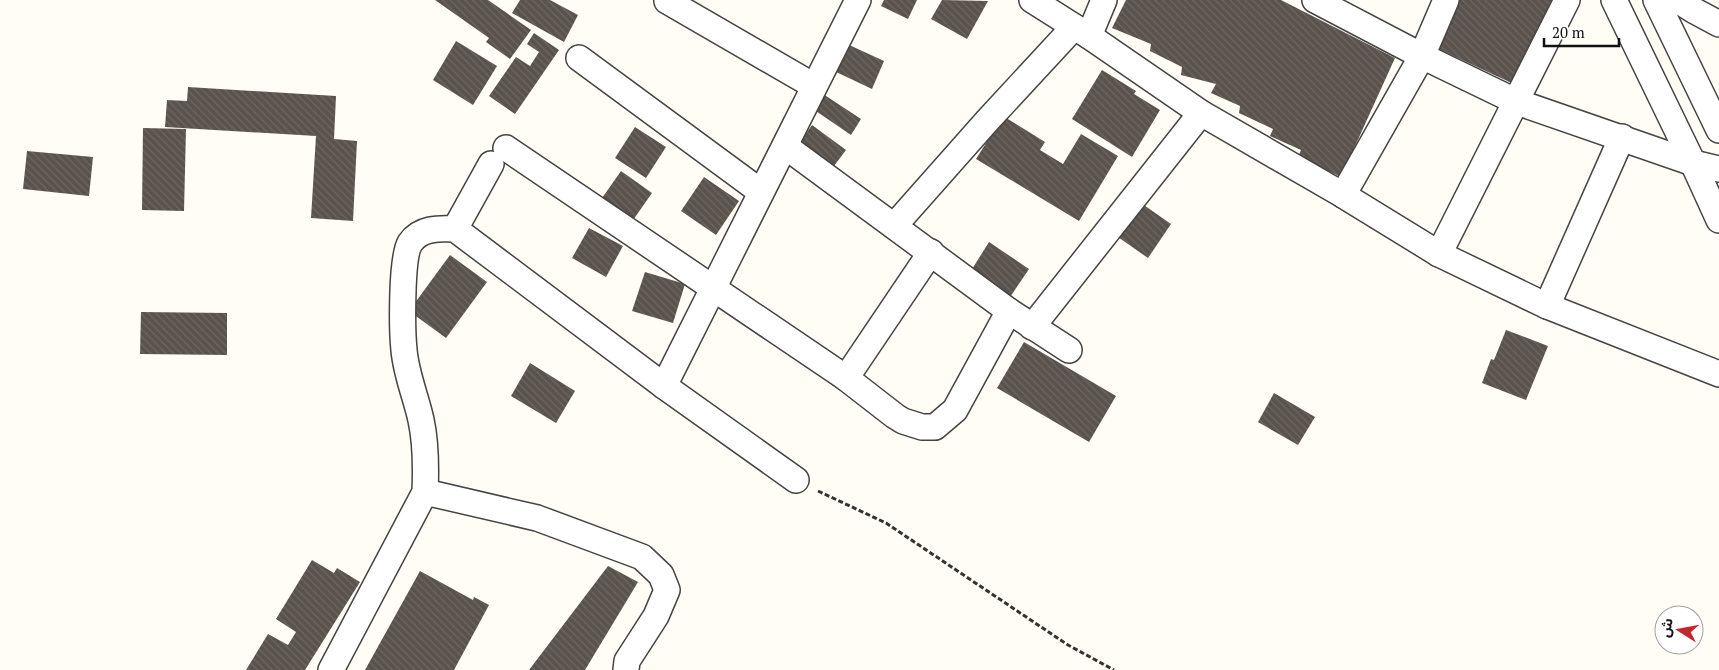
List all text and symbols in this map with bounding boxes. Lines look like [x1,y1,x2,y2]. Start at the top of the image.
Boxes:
scale bar [1544,15,1619,47]
text: 20 m [1552,22,1585,42]
north arrow [1654,605,1704,655]
text: ش [1655,616,1677,639]

